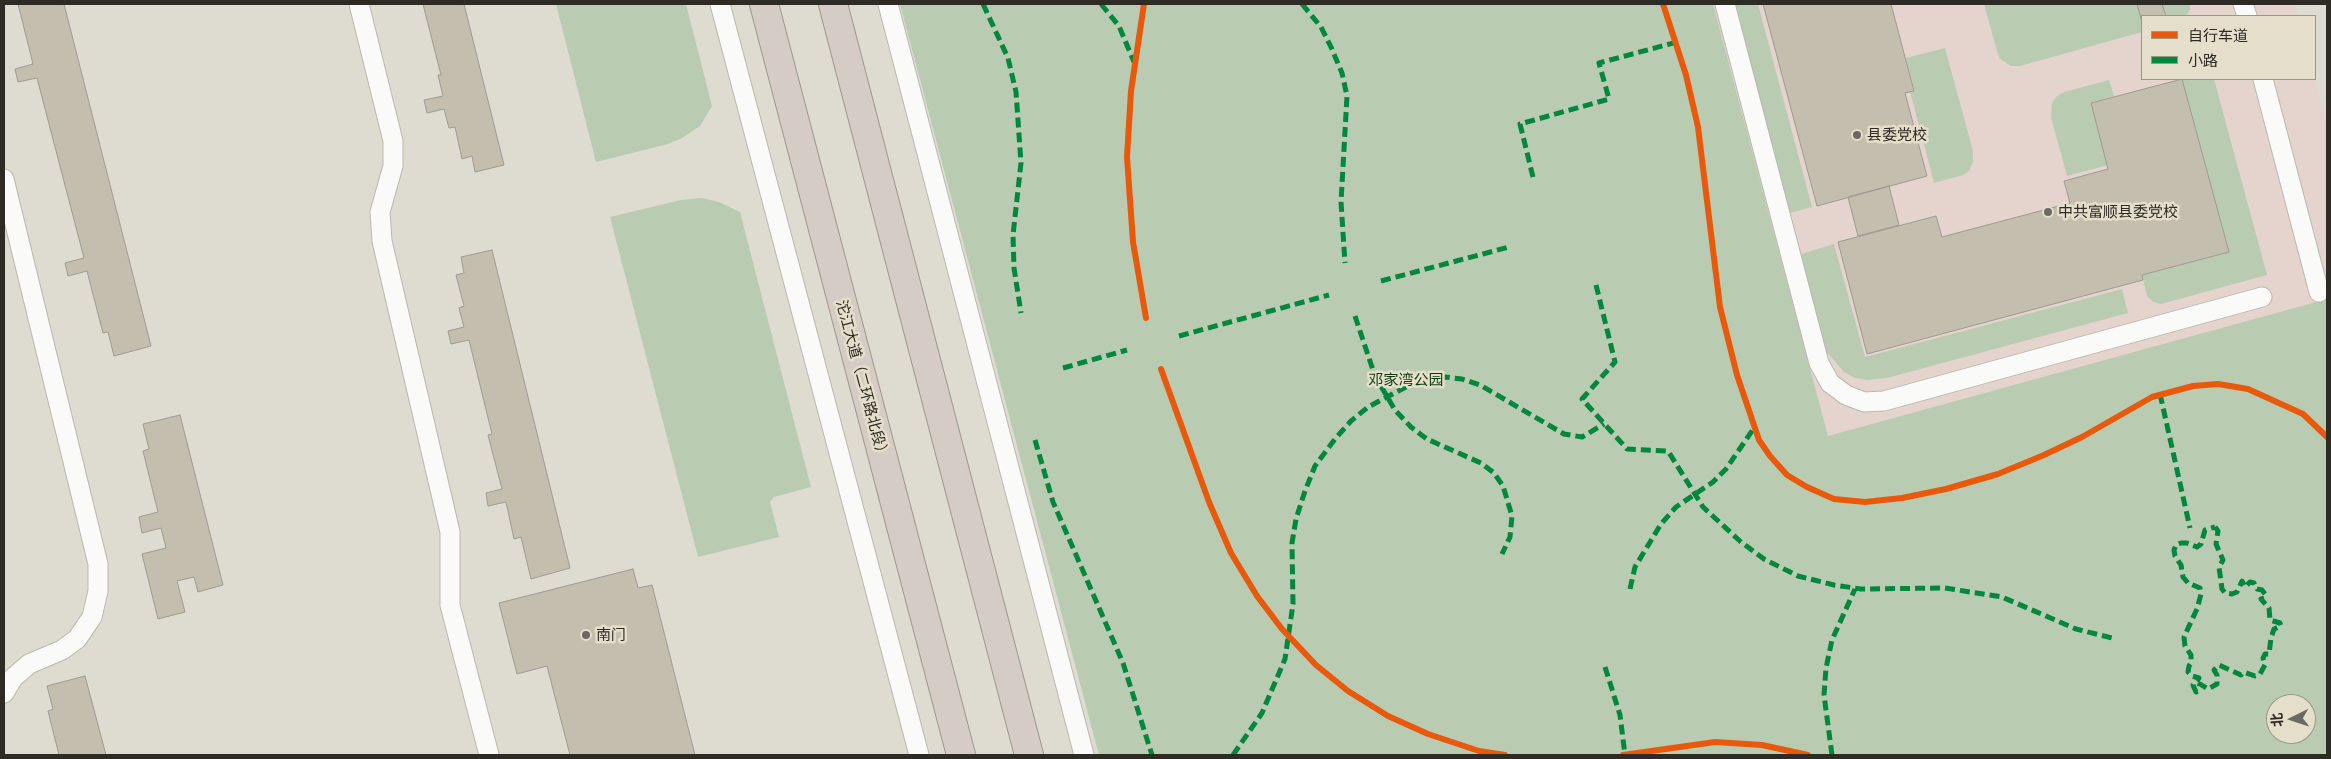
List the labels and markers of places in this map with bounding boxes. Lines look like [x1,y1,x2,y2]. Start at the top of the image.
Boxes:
place label: 县委党校 [1867,126,1927,144]
marker: 县委党校 [1851,129,1863,141]
place label: 中共富顺县委党校 [2058,203,2178,221]
marker: 中共富顺县委党校 [2042,206,2054,218]
place label: 南门 [596,626,626,644]
marker: 南门 [580,629,592,641]

